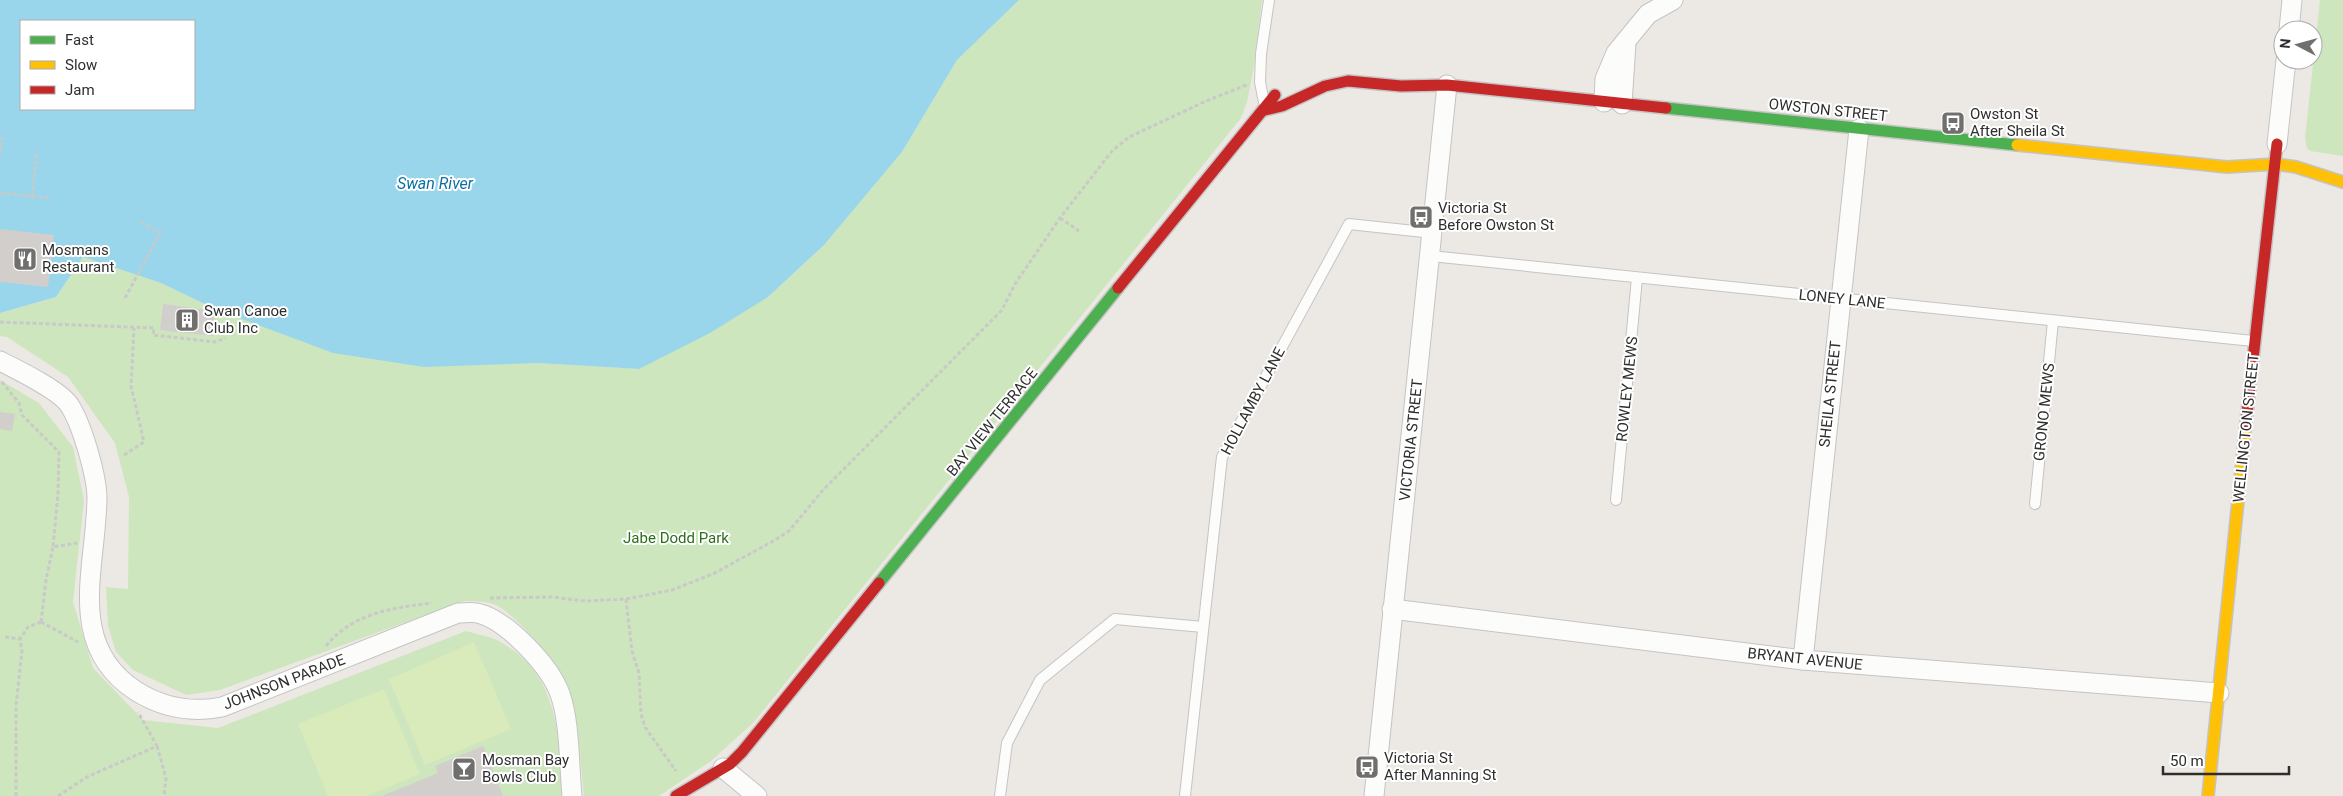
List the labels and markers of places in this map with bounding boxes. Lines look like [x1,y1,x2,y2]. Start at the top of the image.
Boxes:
place label: Owston St After Sheila St [1970,105,2065,140]
bus stop icon: Owston St After Sheila St [1940,110,1966,136]
place label: Victoria St Before Owston St [1438,199,1554,234]
bus stop icon: Victoria St Before Owston St [1408,204,1434,230]
place label: Mosmans Restaurant [42,241,115,276]
restaurant icon: Mosmans Restaurant [12,246,38,272]
place label: Swan Canoe Club Inc [204,302,287,337]
building icon: Swan Canoe Club Inc [174,307,200,333]
place label: Victoria St After Manning St [1384,749,1496,784]
place label: Mosman Bay Bowls Club [482,751,569,786]
bus stop icon: Victoria St After Manning St [1354,754,1380,780]
bar icon: Mosman Bay Bowls Club [451,756,477,782]

